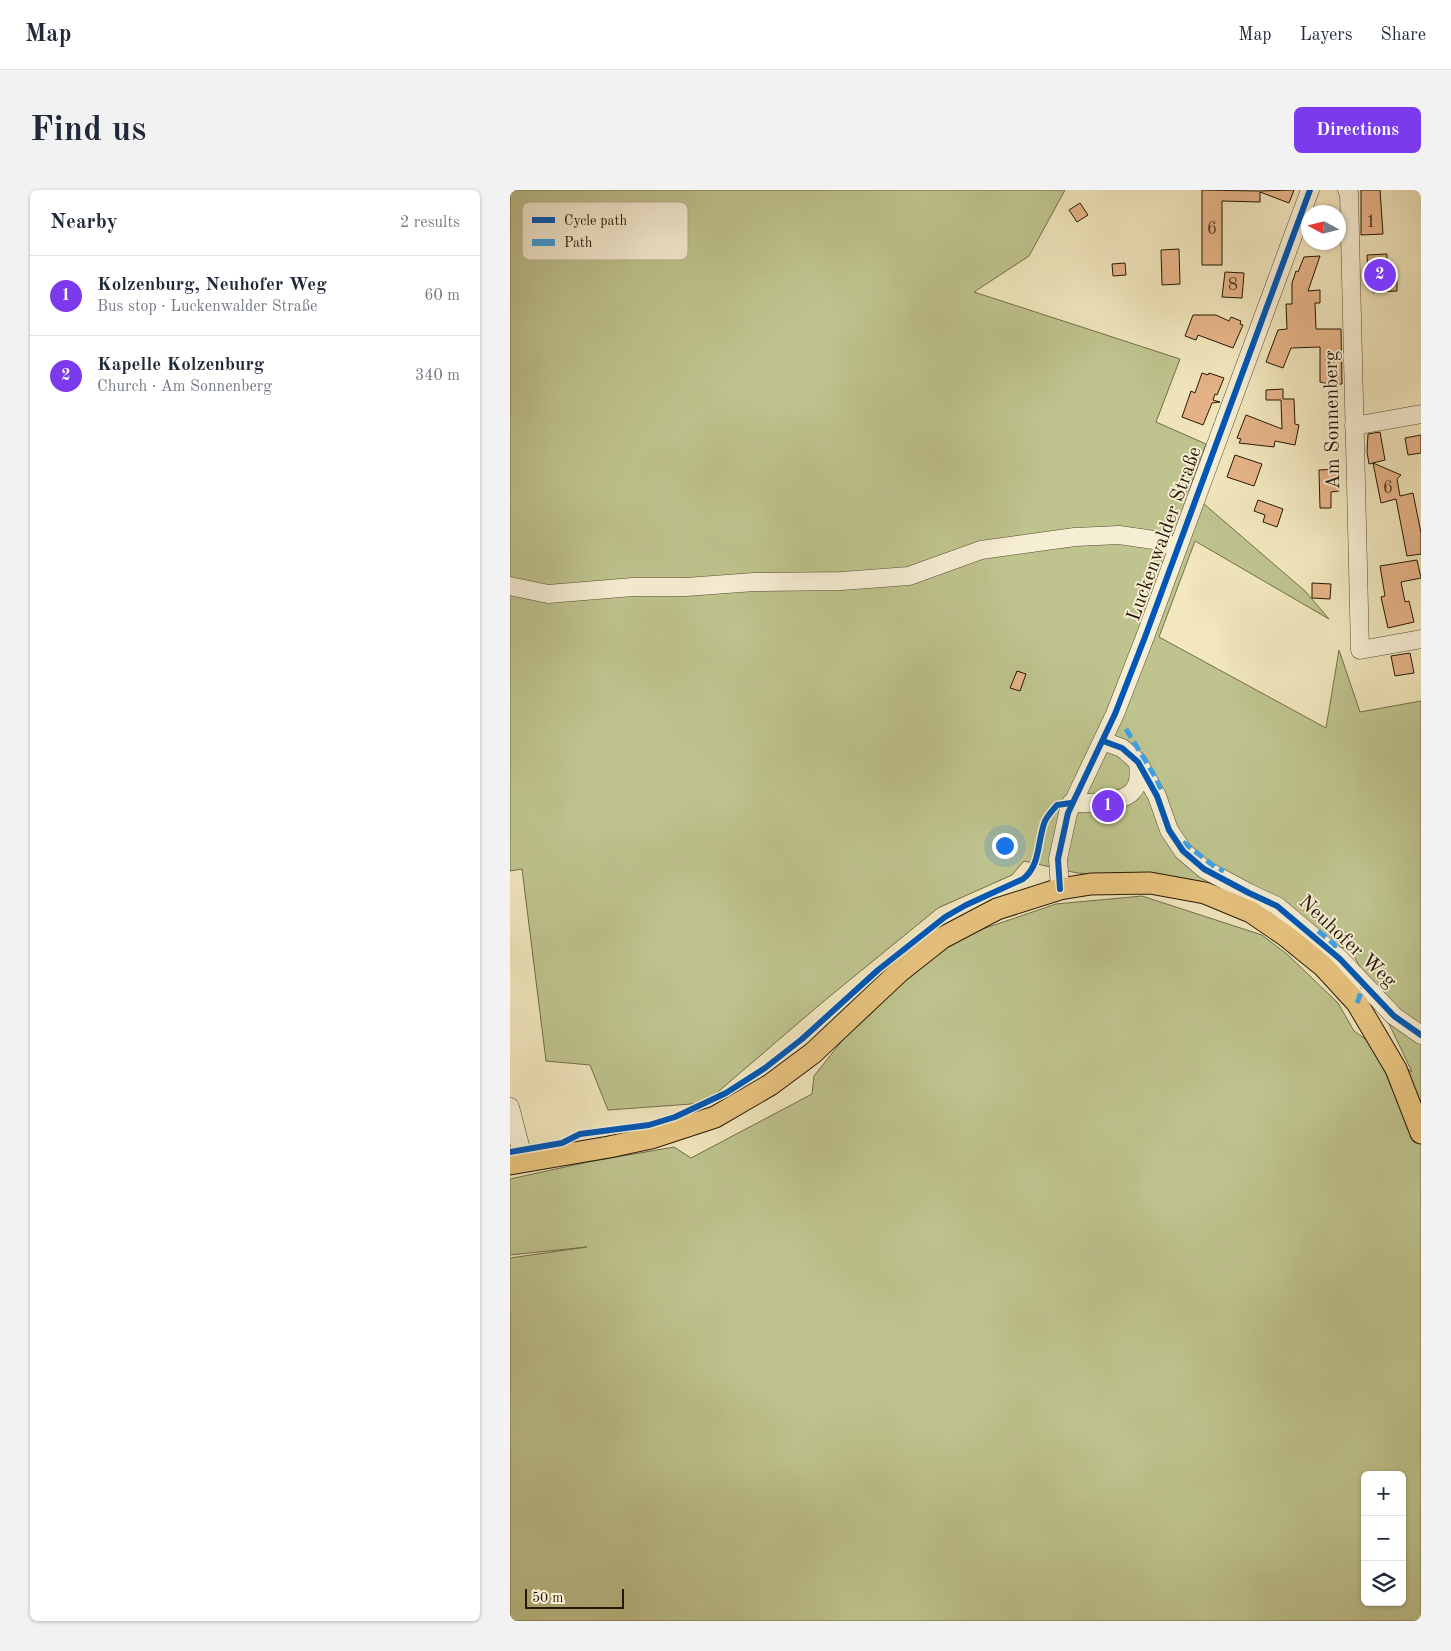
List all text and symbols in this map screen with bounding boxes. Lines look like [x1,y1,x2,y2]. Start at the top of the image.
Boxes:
text: Map [25,23,72,47]
text: Map [1238,26,1272,44]
text: Layers [1300,26,1352,44]
text: Share [1380,26,1426,44]
button: Directions [1294,107,1421,153]
text: Find us [30,113,146,148]
legend [522,202,688,260]
north arrow [1301,205,1346,250]
text: Nearby [50,212,118,233]
house number: 1 [1366,213,1376,231]
text: Cycle path [564,214,627,228]
text: 2 results [400,215,460,231]
house number: 6 [1207,220,1217,238]
text: Path [564,236,593,250]
pin: 2 [1364,256,1396,294]
text: Kolzenburg, Neuhofer Weg [97,276,327,295]
house number: 8 [1228,276,1238,294]
text: 1 [61,288,71,304]
text: 60 m [424,288,460,304]
text: Bus stop · Luckenwalder Straße [97,299,317,315]
street label: Am Sonnenberg [1322,350,1344,490]
text: Kapelle Kolzenburg [97,356,264,375]
text: 2 [61,368,71,384]
text: 340 m [415,368,460,384]
text: Church · Am Sonnenberg [97,379,272,395]
street label: Luckenwalder Straße [1124,444,1206,624]
house number: 6 [1383,479,1393,497]
pin: 1 [1092,787,1124,825]
your location [992,833,1018,859]
street label: Neuhofer Weg [1294,892,1400,992]
map controls [1361,1471,1406,1606]
button: + [1361,1471,1406,1516]
button: − [1361,1516,1406,1561]
button: layers [1361,1561,1406,1606]
scale bar [525,1586,624,1609]
text: 50 m [532,1591,563,1605]

